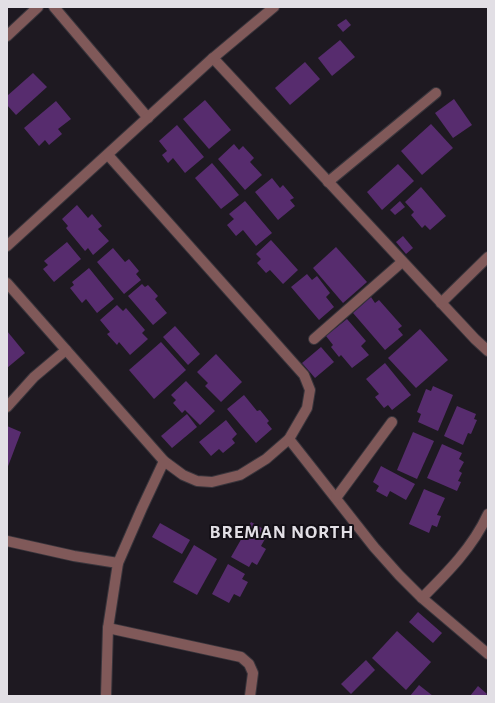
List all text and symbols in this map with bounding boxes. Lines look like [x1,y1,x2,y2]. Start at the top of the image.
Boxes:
district label: BREMAN NORTH [209,523,355,542]

